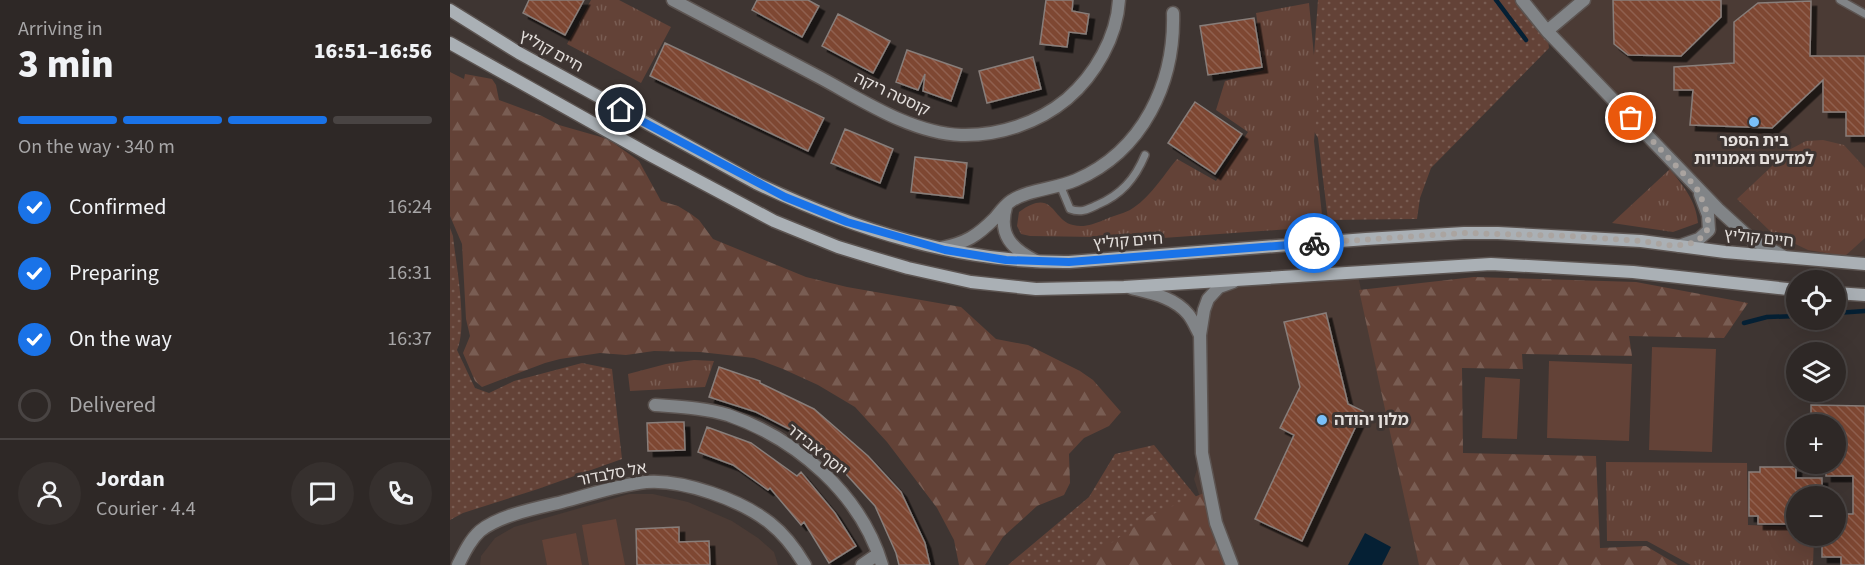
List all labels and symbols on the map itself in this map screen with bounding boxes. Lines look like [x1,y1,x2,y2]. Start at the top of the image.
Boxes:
street label: חיים קוליץ [515,24,587,78]
street label: קוסטה ריקה [850,67,934,121]
pin [595,84,646,135]
pin [1605,92,1656,143]
marker: בית הספר למדעים ואמנויות [1747,115,1761,129]
place label: בית הספר למדעים ואמנויות [1694,130,1814,170]
courier [1284,213,1344,273]
street label: חיים קוליץ [1723,223,1795,253]
street label: חיים קוליץ [1092,228,1164,254]
place label: מלון יהודה [1334,409,1409,431]
marker: מלון יהודה [1315,413,1329,427]
street label: יוסף אבידר [782,419,852,481]
street label: אל סלבדור [575,457,649,491]

